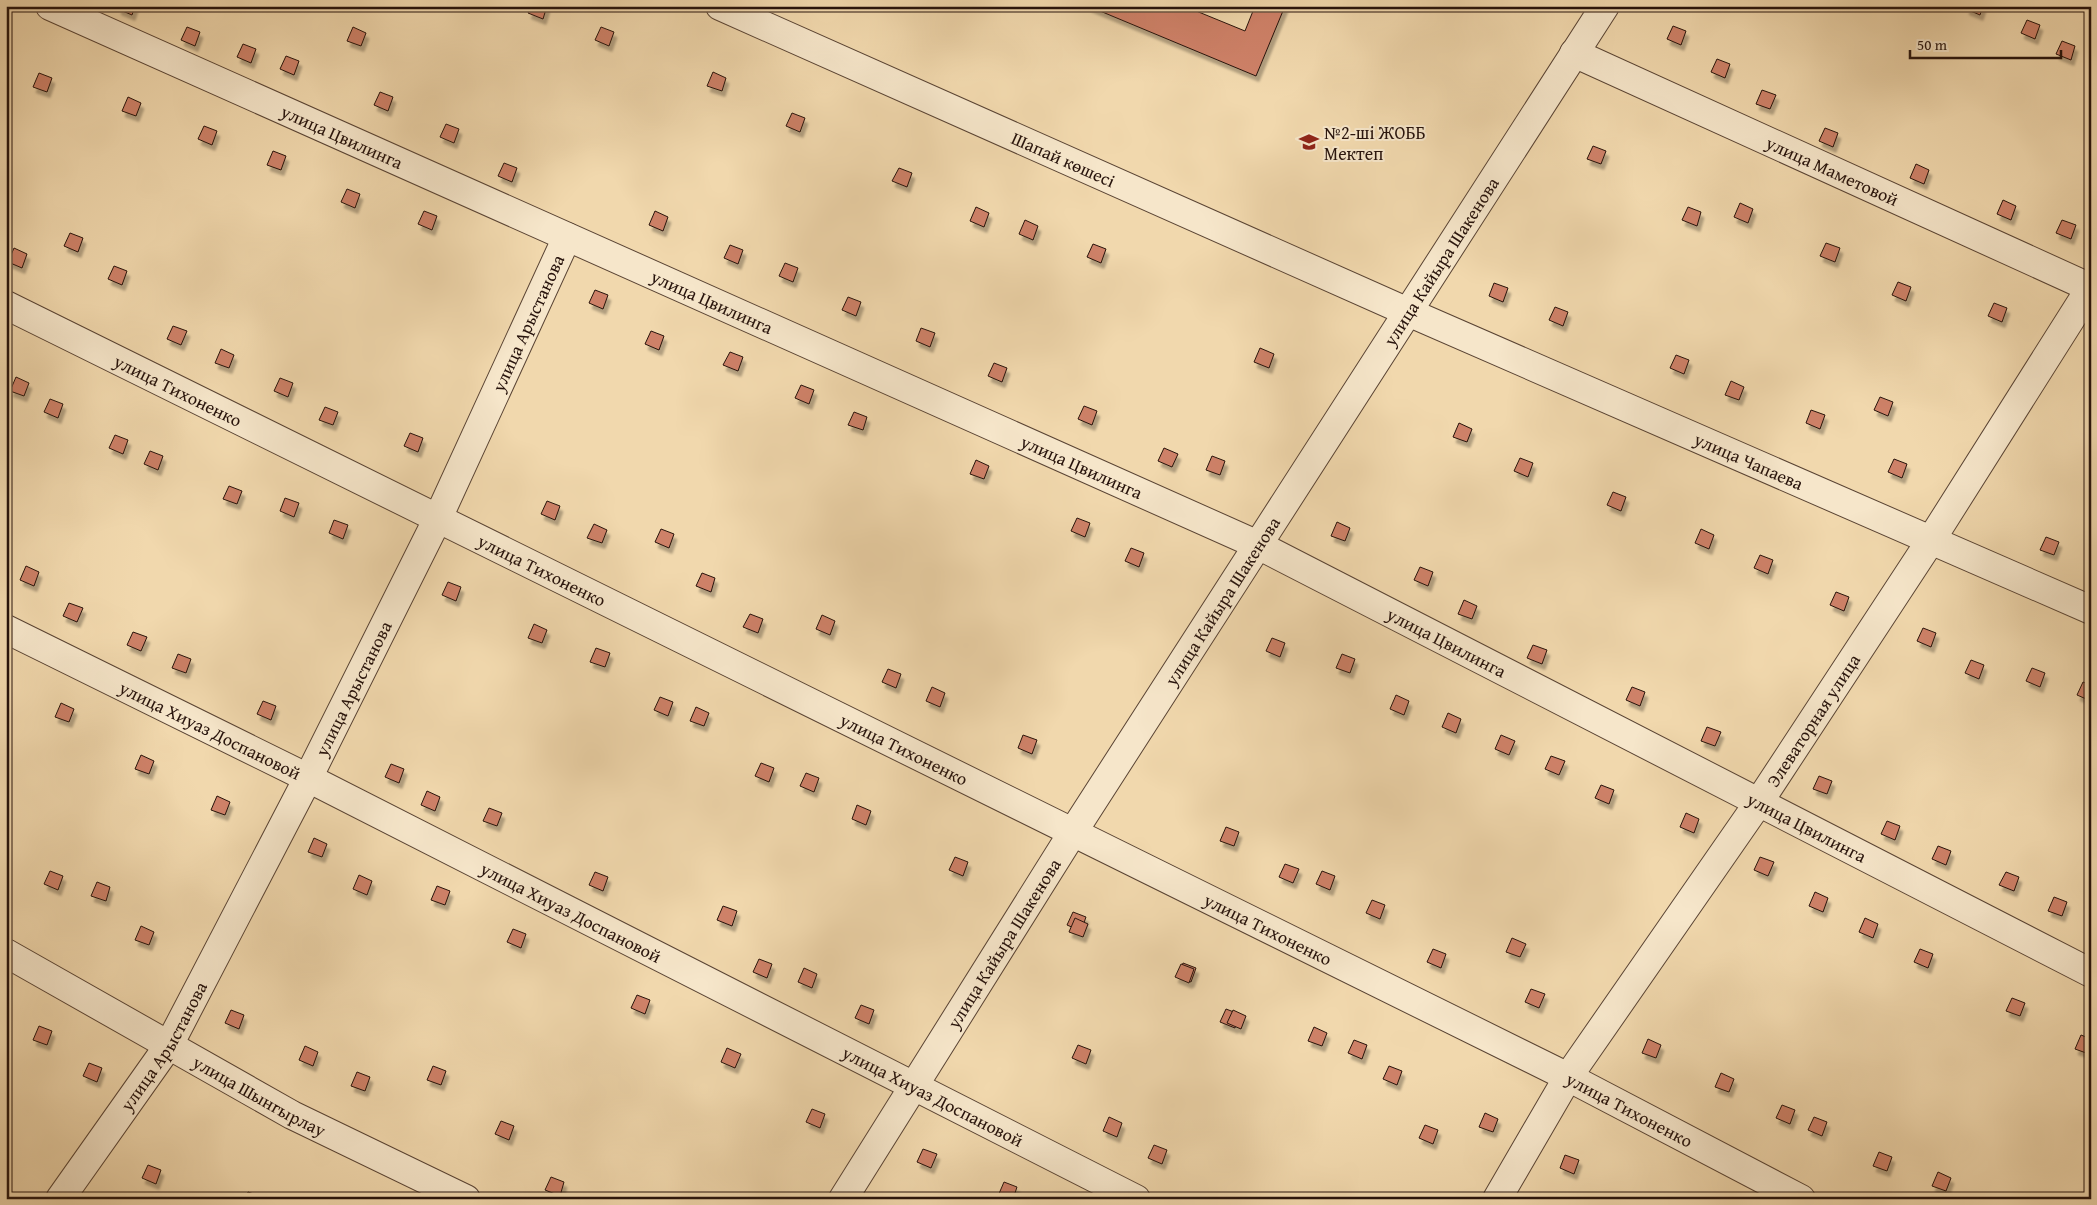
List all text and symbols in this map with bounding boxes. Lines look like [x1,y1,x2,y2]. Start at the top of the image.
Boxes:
scale bar [1910,28,2061,60]
text: 50 m [1917,34,1948,55]
street label: улица Цвилинга [276,97,408,176]
place label: №2-ші ЖОББ Мектеп [1324,119,1426,167]
street label: Шапай көшесі [1007,124,1120,194]
street label: улица Маметовой [1761,128,1904,213]
school or university icon: №2-ші ЖОББ Мектеп [1298,131,1320,153]
street label: улица Кайыра Шакенова [1376,171,1505,352]
street label: улица Арыстанова [484,250,571,397]
street label: улица Цвилинга [646,262,778,341]
street label: улица Тихоненко [109,347,247,433]
street label: улица Чапаева [1689,425,1808,497]
street label: улица Цвилинга [1016,427,1148,506]
street label: улица Кайыра Шакенова [1157,511,1287,692]
street label: улица Тихоненко [473,526,611,613]
street label: улица Цвилинга [1381,600,1512,684]
street label: улица Арыстанова [307,616,398,761]
street label: Элеваторная улица [1759,648,1867,792]
street label: улица Хиуаз Доспановой [114,673,306,786]
street label: улица Тихоненко [835,705,973,792]
street label: улица Цвилинга [1742,785,1872,869]
street label: улица Кайыра Шакенова [939,852,1067,1034]
street label: улица Хиуаз Доспановой [475,854,667,969]
street label: улица Тихоненко [1199,885,1337,972]
street label: улица Арыстанова [112,976,214,1117]
street label: улица Хиуаз Доспановой [837,1038,1028,1153]
street label: улица Шынгырлау [187,1048,331,1143]
street label: улица Тихоненко [1561,1064,1698,1154]

